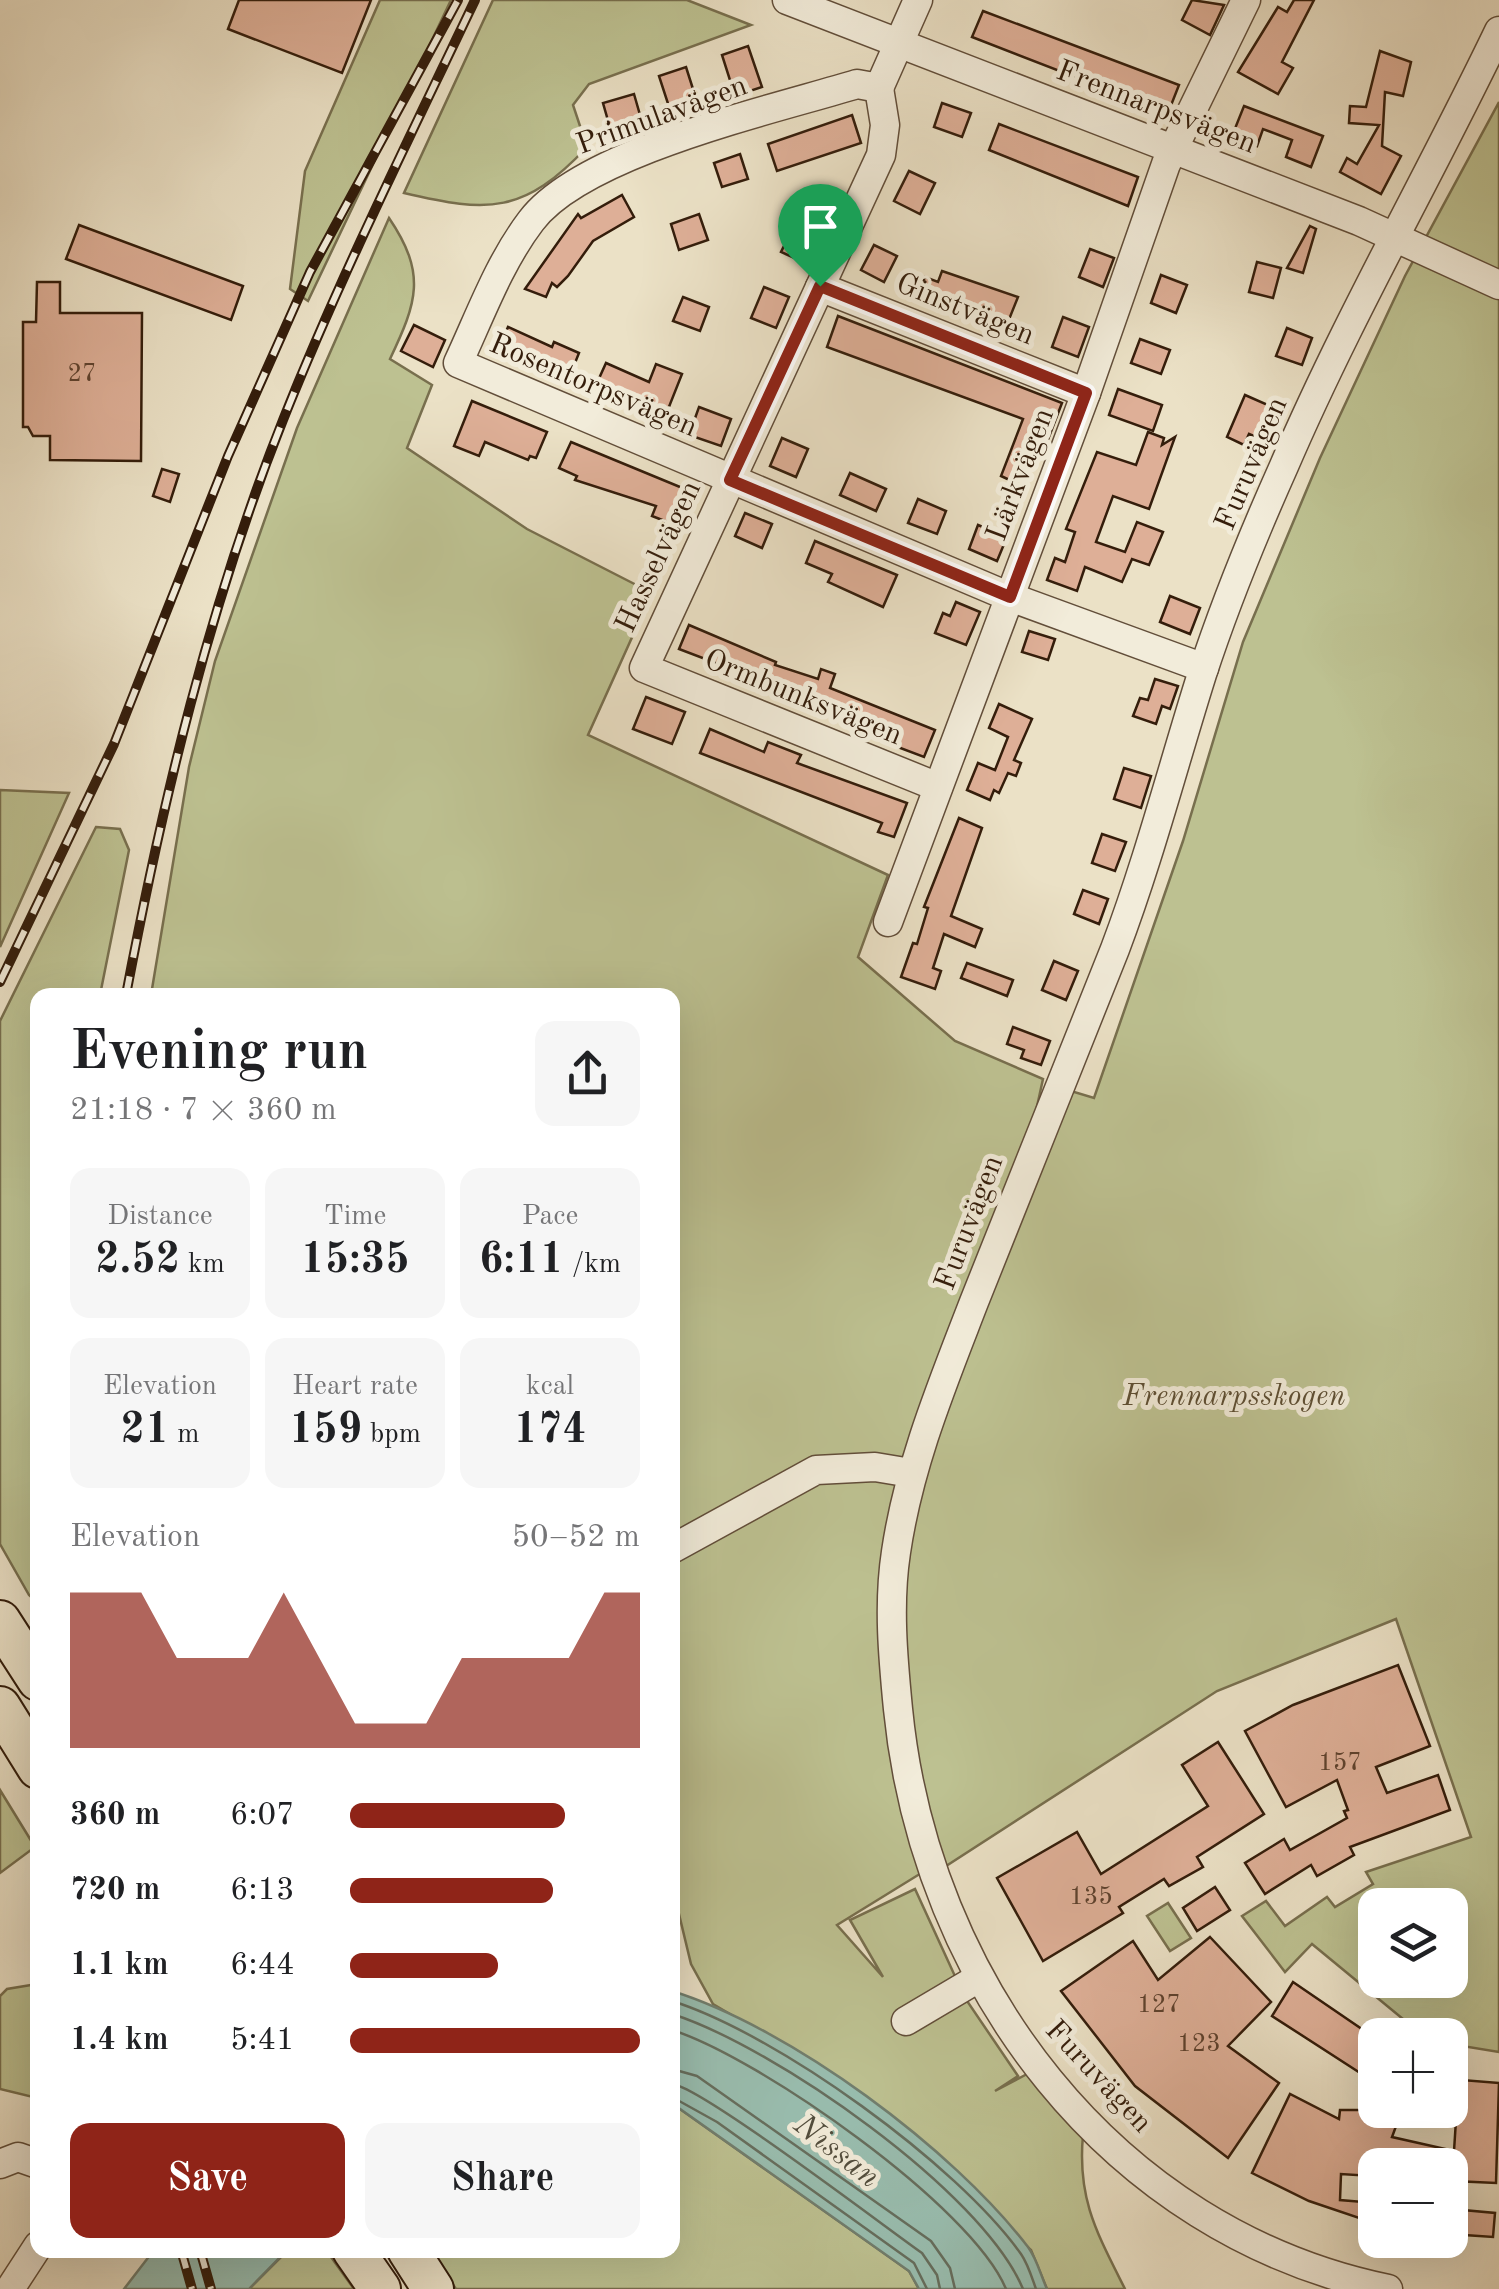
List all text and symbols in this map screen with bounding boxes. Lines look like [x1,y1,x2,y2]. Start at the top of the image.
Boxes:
street label: Frennarpsvägen [1052,56,1260,160]
street label: Primulavägen [573,71,751,161]
pin [778,184,863,287]
icon: arrive [793,199,848,254]
street label: Ginstvägen [892,269,1038,351]
street label: Rosentorpsvägen [485,329,701,443]
house number: 27 [67,362,97,387]
street label: Furuvägen [1211,393,1293,535]
street label: Lärkvägen [982,404,1060,546]
street label: Hasselvägen [611,477,707,637]
street label: Ormbunksvägen [700,645,906,751]
button: share [535,1021,640,1126]
text: Evening run [70,1026,368,1081]
text: 21:18 · 7 × 360 m [70,1095,337,1127]
street label: Furuvägen [931,1152,1009,1294]
text: Distance [107,1203,213,1231]
text: Time [324,1203,386,1231]
text: Pace [522,1203,578,1231]
text: 2.52 [95,1240,180,1282]
text: 15:35 [300,1240,410,1282]
text: 6:11 [479,1240,564,1282]
text: km [180,1251,225,1279]
text: /km [564,1251,621,1279]
text: Elevation [103,1373,217,1401]
text: Heart rate [292,1373,418,1401]
text: kcal [526,1373,574,1401]
park label: Frennarpsskogen [1122,1382,1345,1412]
text: 21 [121,1410,169,1452]
text: 159 [289,1410,362,1452]
text: 174 [513,1410,587,1452]
text: m [169,1421,199,1449]
text: bpm [362,1421,421,1449]
text: Elevation [70,1522,200,1554]
text: 50–52 m [512,1522,640,1554]
house number: 157 [1318,1751,1362,1776]
text: 360 m [70,1800,160,1832]
text: 6:07 [230,1800,295,1832]
text: 720 m [70,1875,160,1907]
text: 6:13 [230,1875,295,1907]
house number: 135 [1069,1885,1113,1910]
map controls [1358,1888,1468,2258]
button: layers [1358,1888,1468,1998]
text: 1.1 km [70,1950,169,1982]
text: 6:44 [230,1950,295,1982]
house number: 127 [1137,1993,1181,2018]
street label: Furuvägen [1039,2015,1157,2139]
button: + [1358,2018,1468,2128]
text: 1.4 km [70,2025,169,2057]
text: 5:41 [230,2025,295,2057]
house number: 123 [1177,2032,1221,2057]
water label: Nissan [787,2109,885,2195]
button: Save [70,2123,345,2238]
button: Share [365,2123,640,2238]
button: − [1358,2148,1468,2258]

